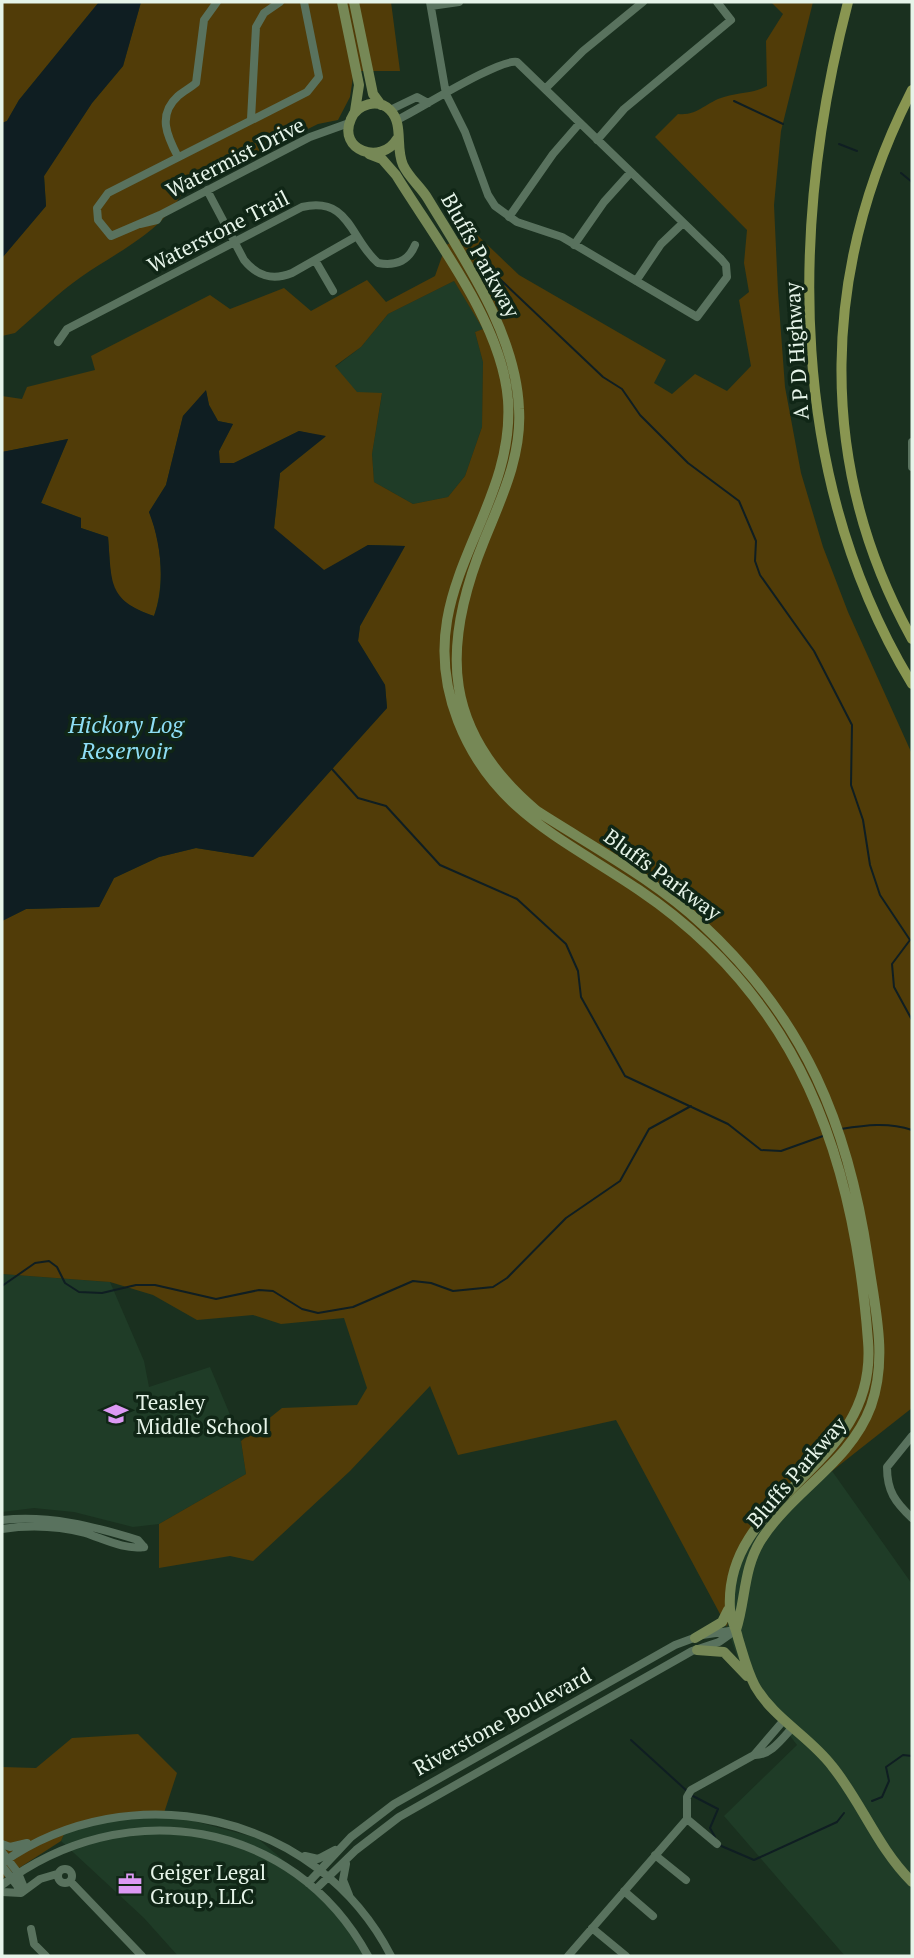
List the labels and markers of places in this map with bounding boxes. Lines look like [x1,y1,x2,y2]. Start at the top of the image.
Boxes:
place label: Teasley Middle School [136,1388,269,1440]
school or university icon: Teasley Middle School [102,1400,130,1428]
place label: Geiger Legal Group, LLC [150,1858,266,1910]
office icon: Geiger Legal Group, LLC [116,1870,144,1898]

